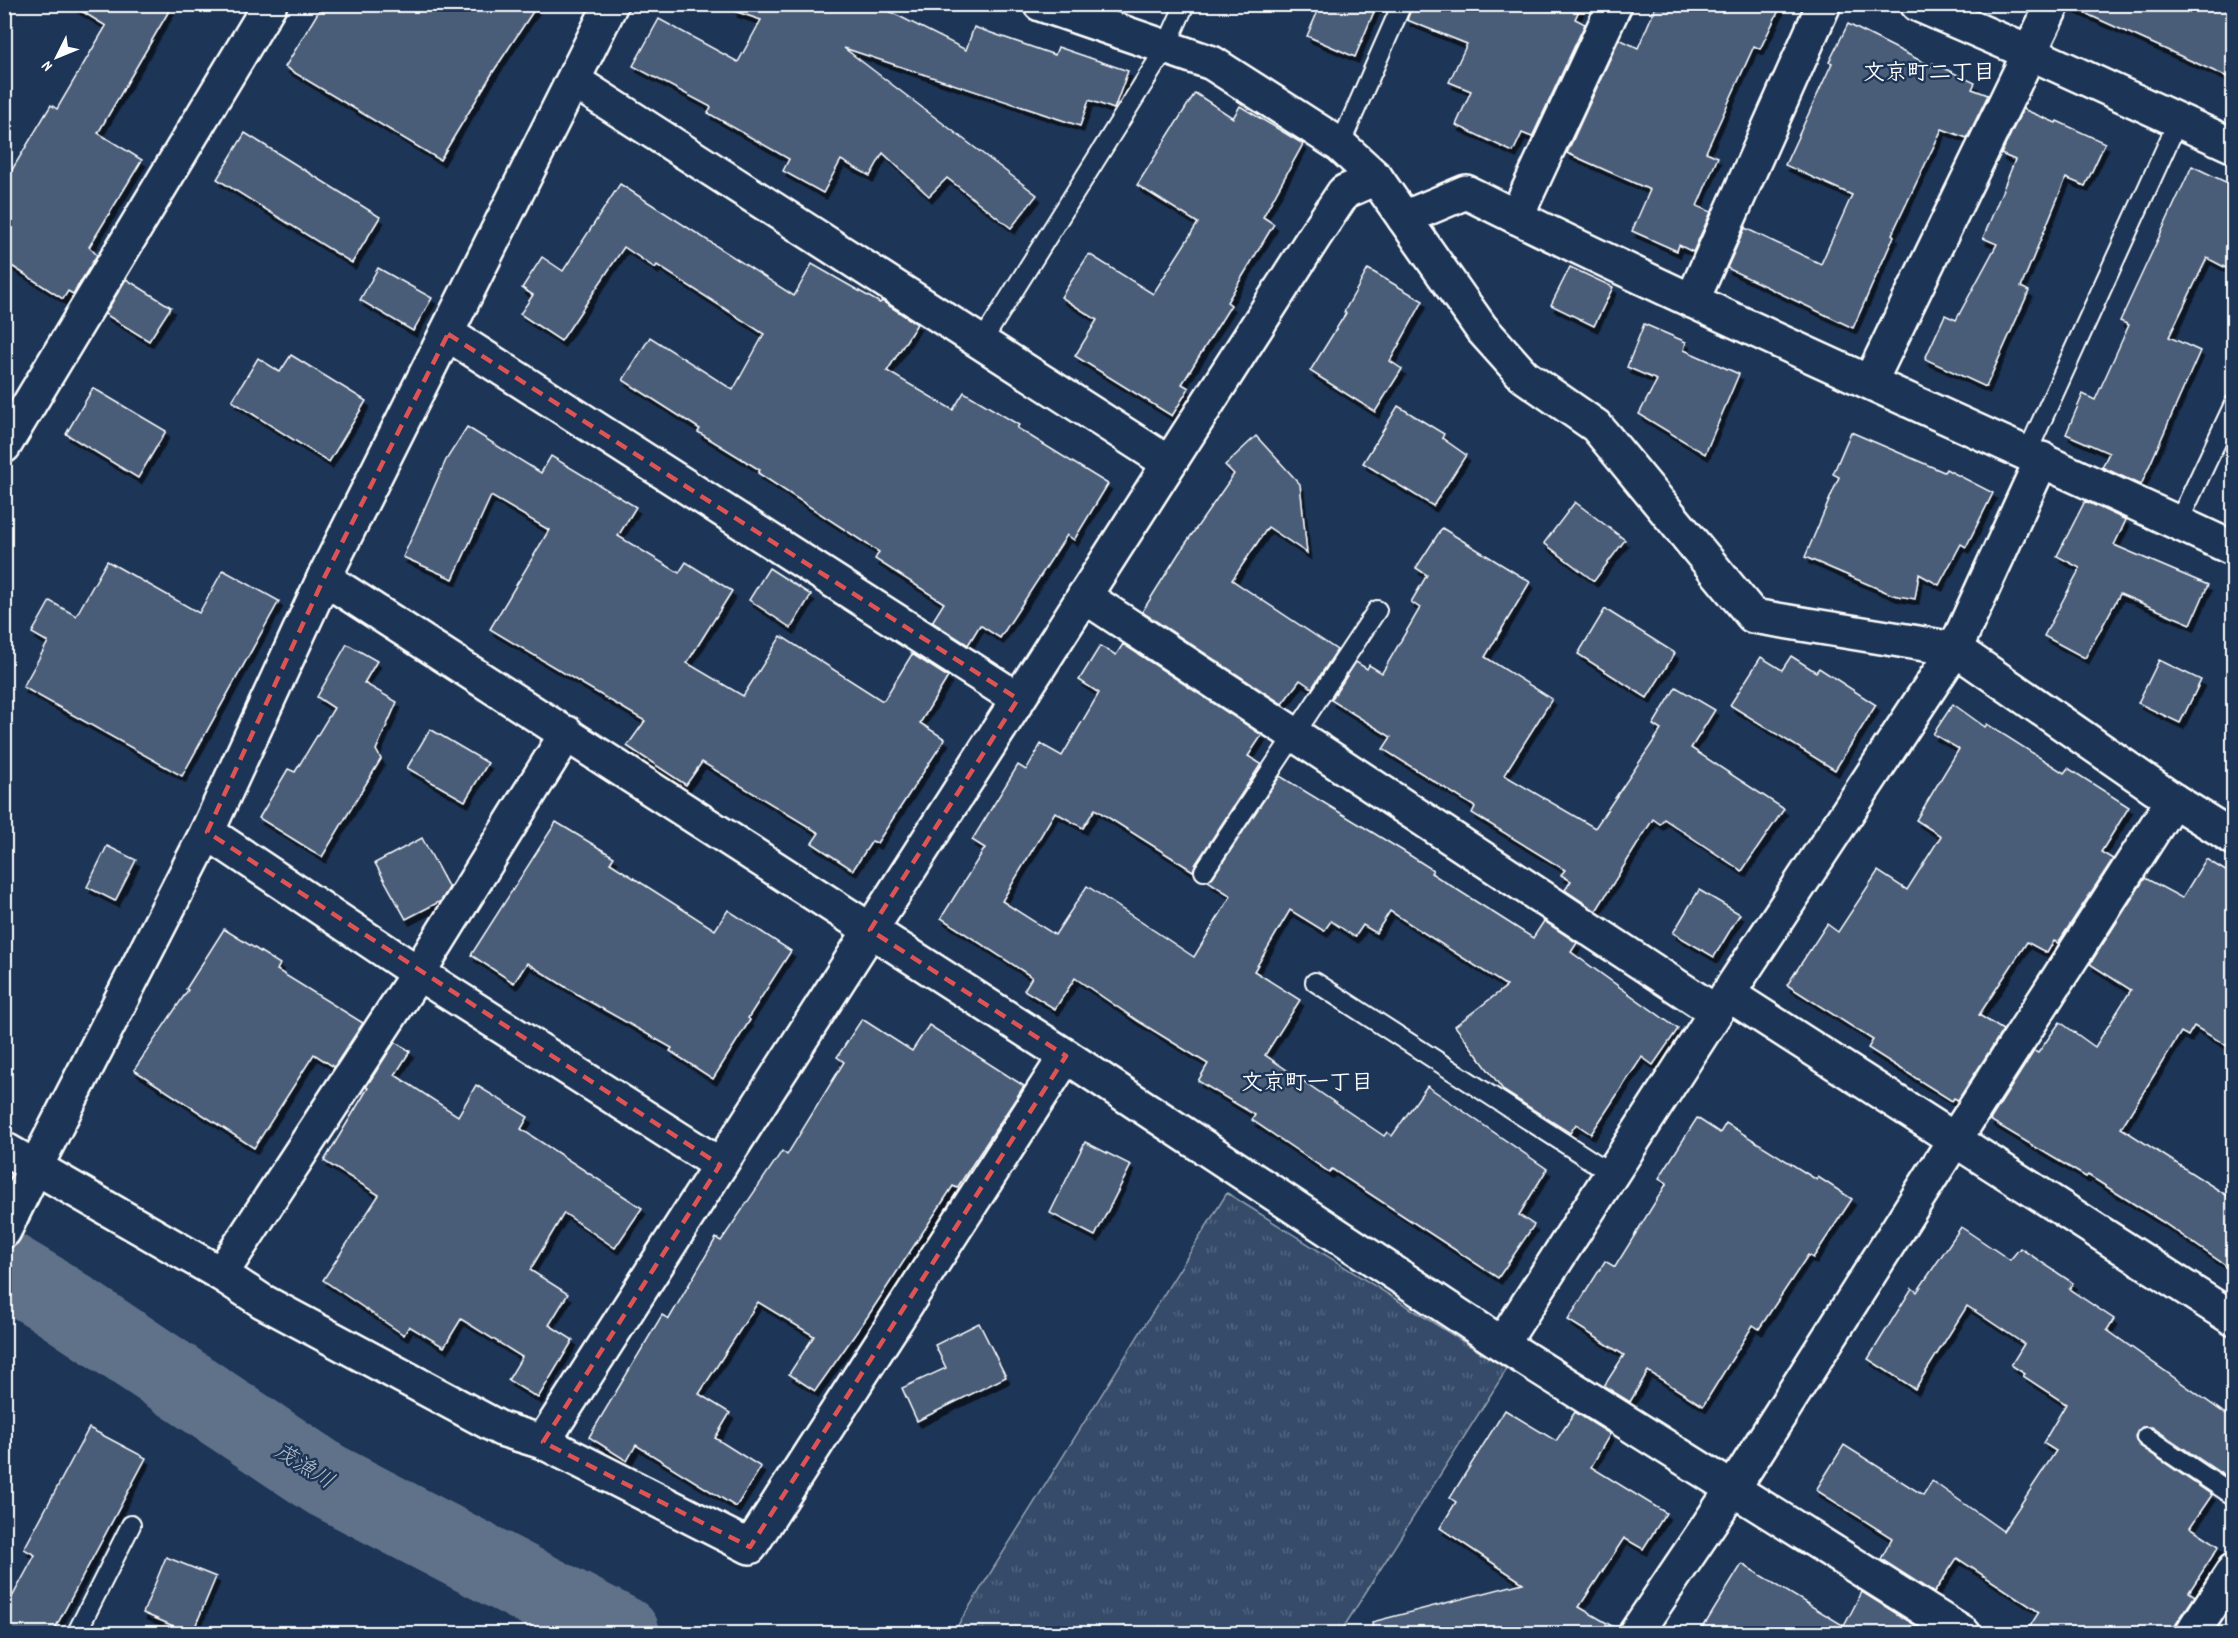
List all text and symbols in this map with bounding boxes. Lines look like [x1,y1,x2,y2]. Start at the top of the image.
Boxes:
north arrow [27,27,87,87]
text: N [37,55,59,76]
district label: 文京町二丁目 [1863,59,1995,90]
district label: 文京町一丁目 [1241,1069,1373,1100]
water label: 茂漁川 [267,1437,339,1499]

